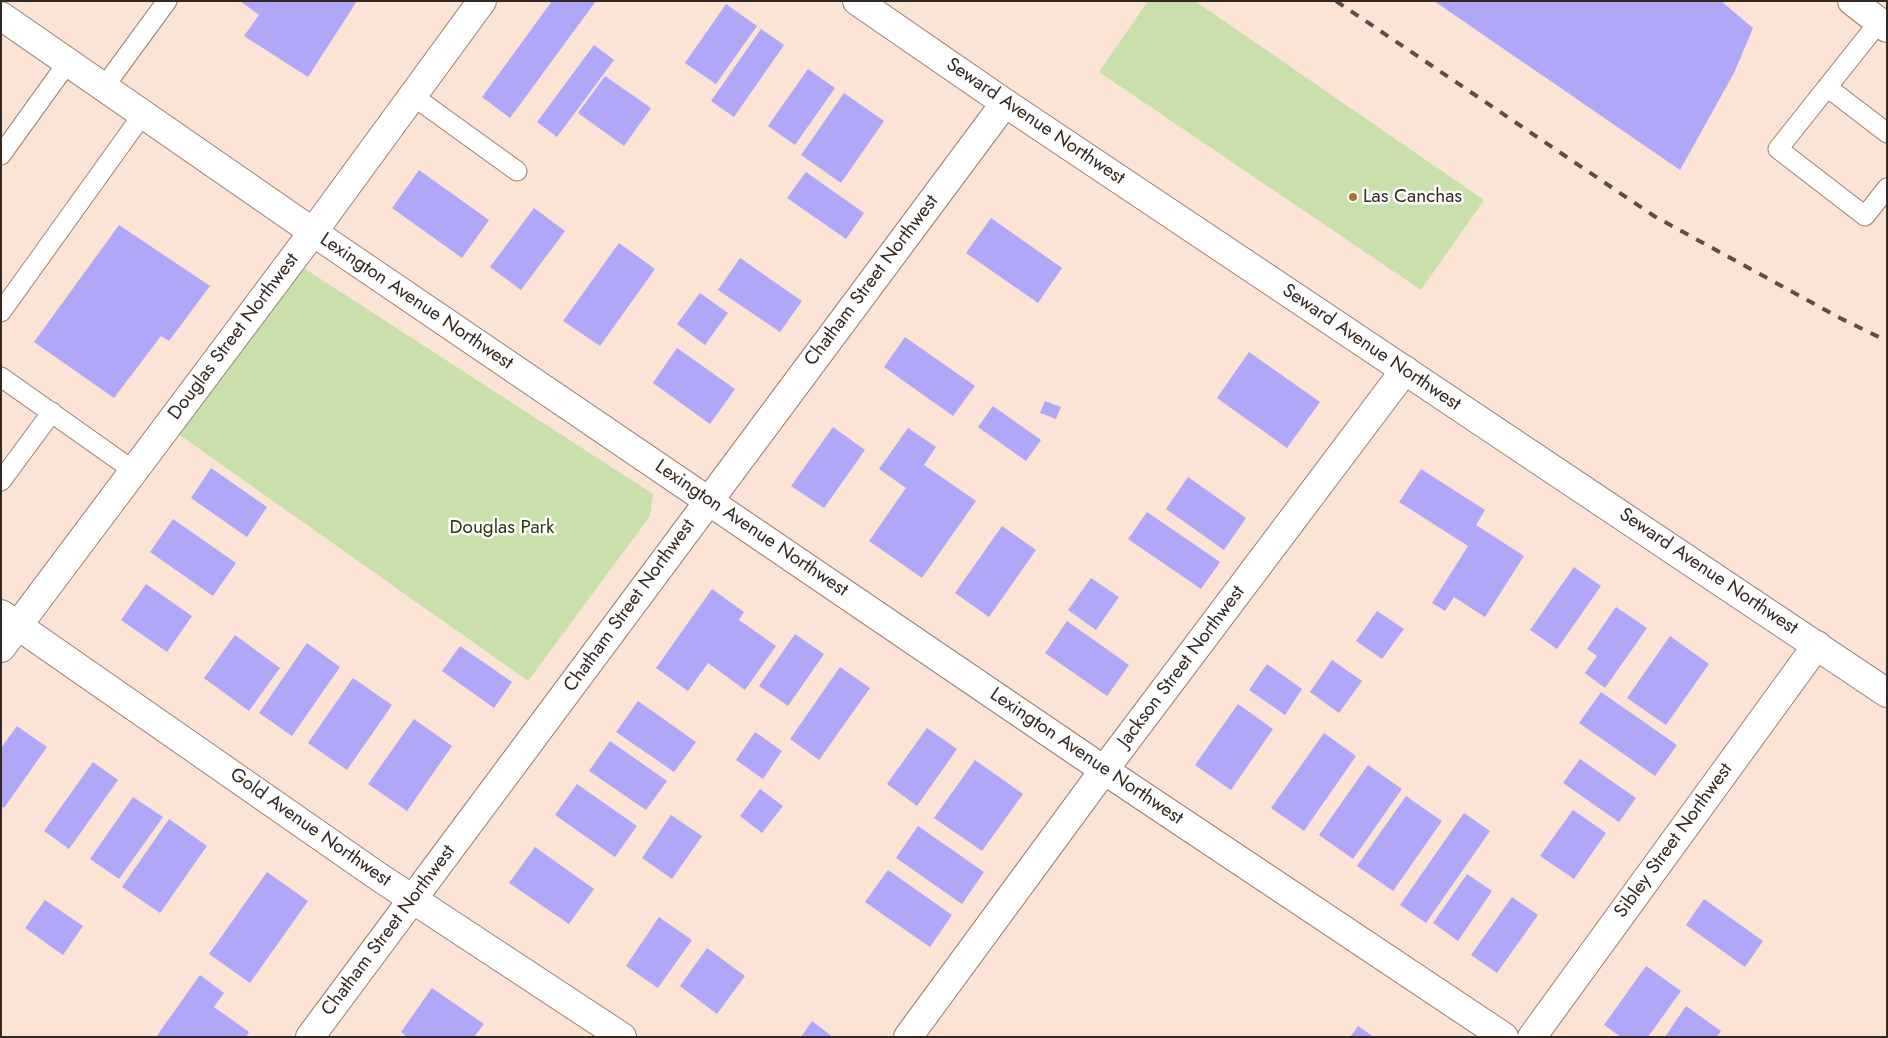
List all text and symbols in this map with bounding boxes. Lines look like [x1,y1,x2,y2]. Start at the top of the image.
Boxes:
street label: Seward Avenue Northwest [941,54,1129,190]
place label: Las Canchas [1363,186,1462,208]
street label: Chatham Street Northwest [800,191,944,371]
marker: Las Canchas [1347,191,1359,203]
street label: Lexington Avenue Northwest [315,229,517,375]
street label: Douglas Street Northwest [164,249,304,425]
street label: Seward Avenue Northwest [1277,280,1465,416]
street label: Lexington Avenue Northwest [650,456,852,602]
street label: Seward Avenue Northwest [1614,504,1802,640]
street label: Chatham Street Northwest [560,515,700,697]
park label: Douglas Park [450,517,554,539]
street label: Jackson Street Northwest [1114,582,1250,752]
street label: Lexington Avenue Northwest [985,684,1187,830]
street label: Sibley Street Northwest [1610,759,1738,923]
street label: Gold Avenue Northwest [225,764,395,892]
street label: Chatham Street Northwest [317,841,461,1021]

